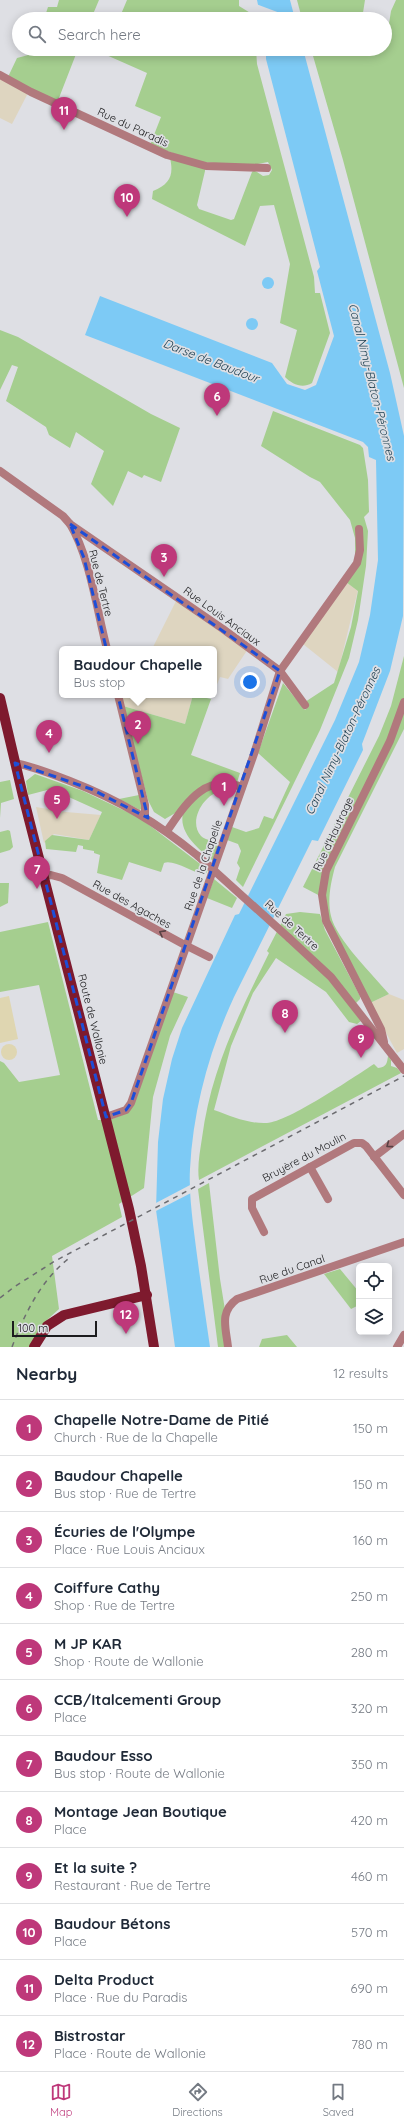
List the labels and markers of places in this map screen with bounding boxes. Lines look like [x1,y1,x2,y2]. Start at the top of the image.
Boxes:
pin: 11 [51,97,77,130]
pin: 10 [114,184,140,217]
pin: 6 [204,383,230,416]
pin: 3 [151,544,177,577]
pin: 2 [125,711,151,744]
pin: 4 [36,720,62,753]
pin: 1 [211,773,237,806]
pin: 5 [44,786,70,819]
pin: 7 [24,856,50,889]
pin: 8 [272,1000,298,1033]
pin: 9 [348,1025,374,1058]
pin: 12 [113,1301,139,1334]

